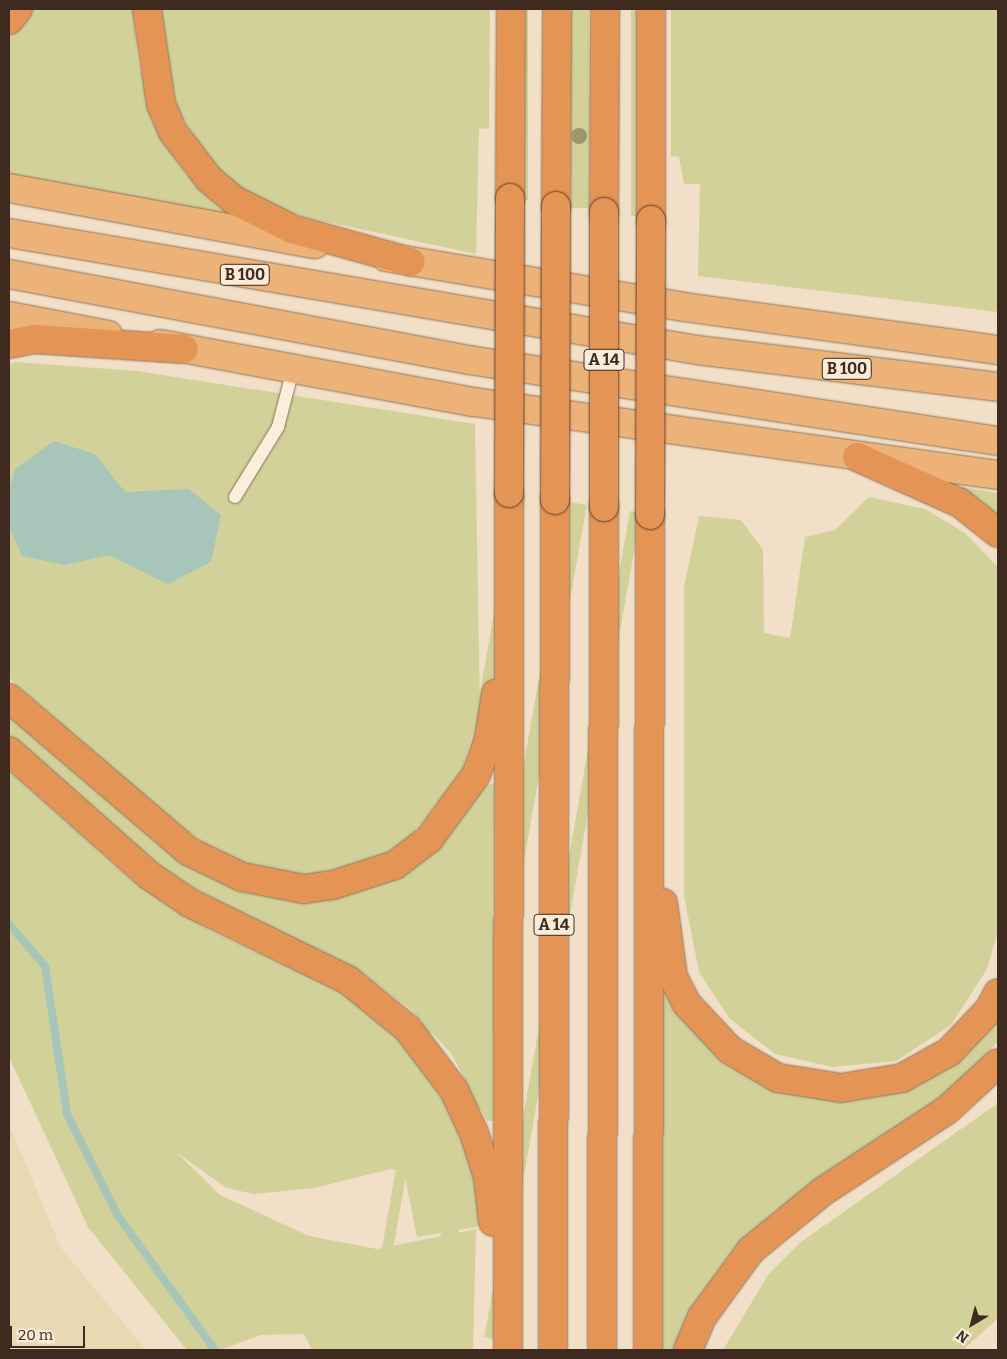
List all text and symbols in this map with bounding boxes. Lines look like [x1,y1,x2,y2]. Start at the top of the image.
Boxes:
road number: B 100 [219,262,271,288]
road number: A 14 [583,346,625,374]
road number: B 100 [821,356,873,382]
road number: A 14 [533,912,575,938]
north arrow [947,1299,997,1349]
scale bar [12,1316,88,1348]
text: 20 m [18,1326,53,1344]
text: N [953,1326,972,1346]

